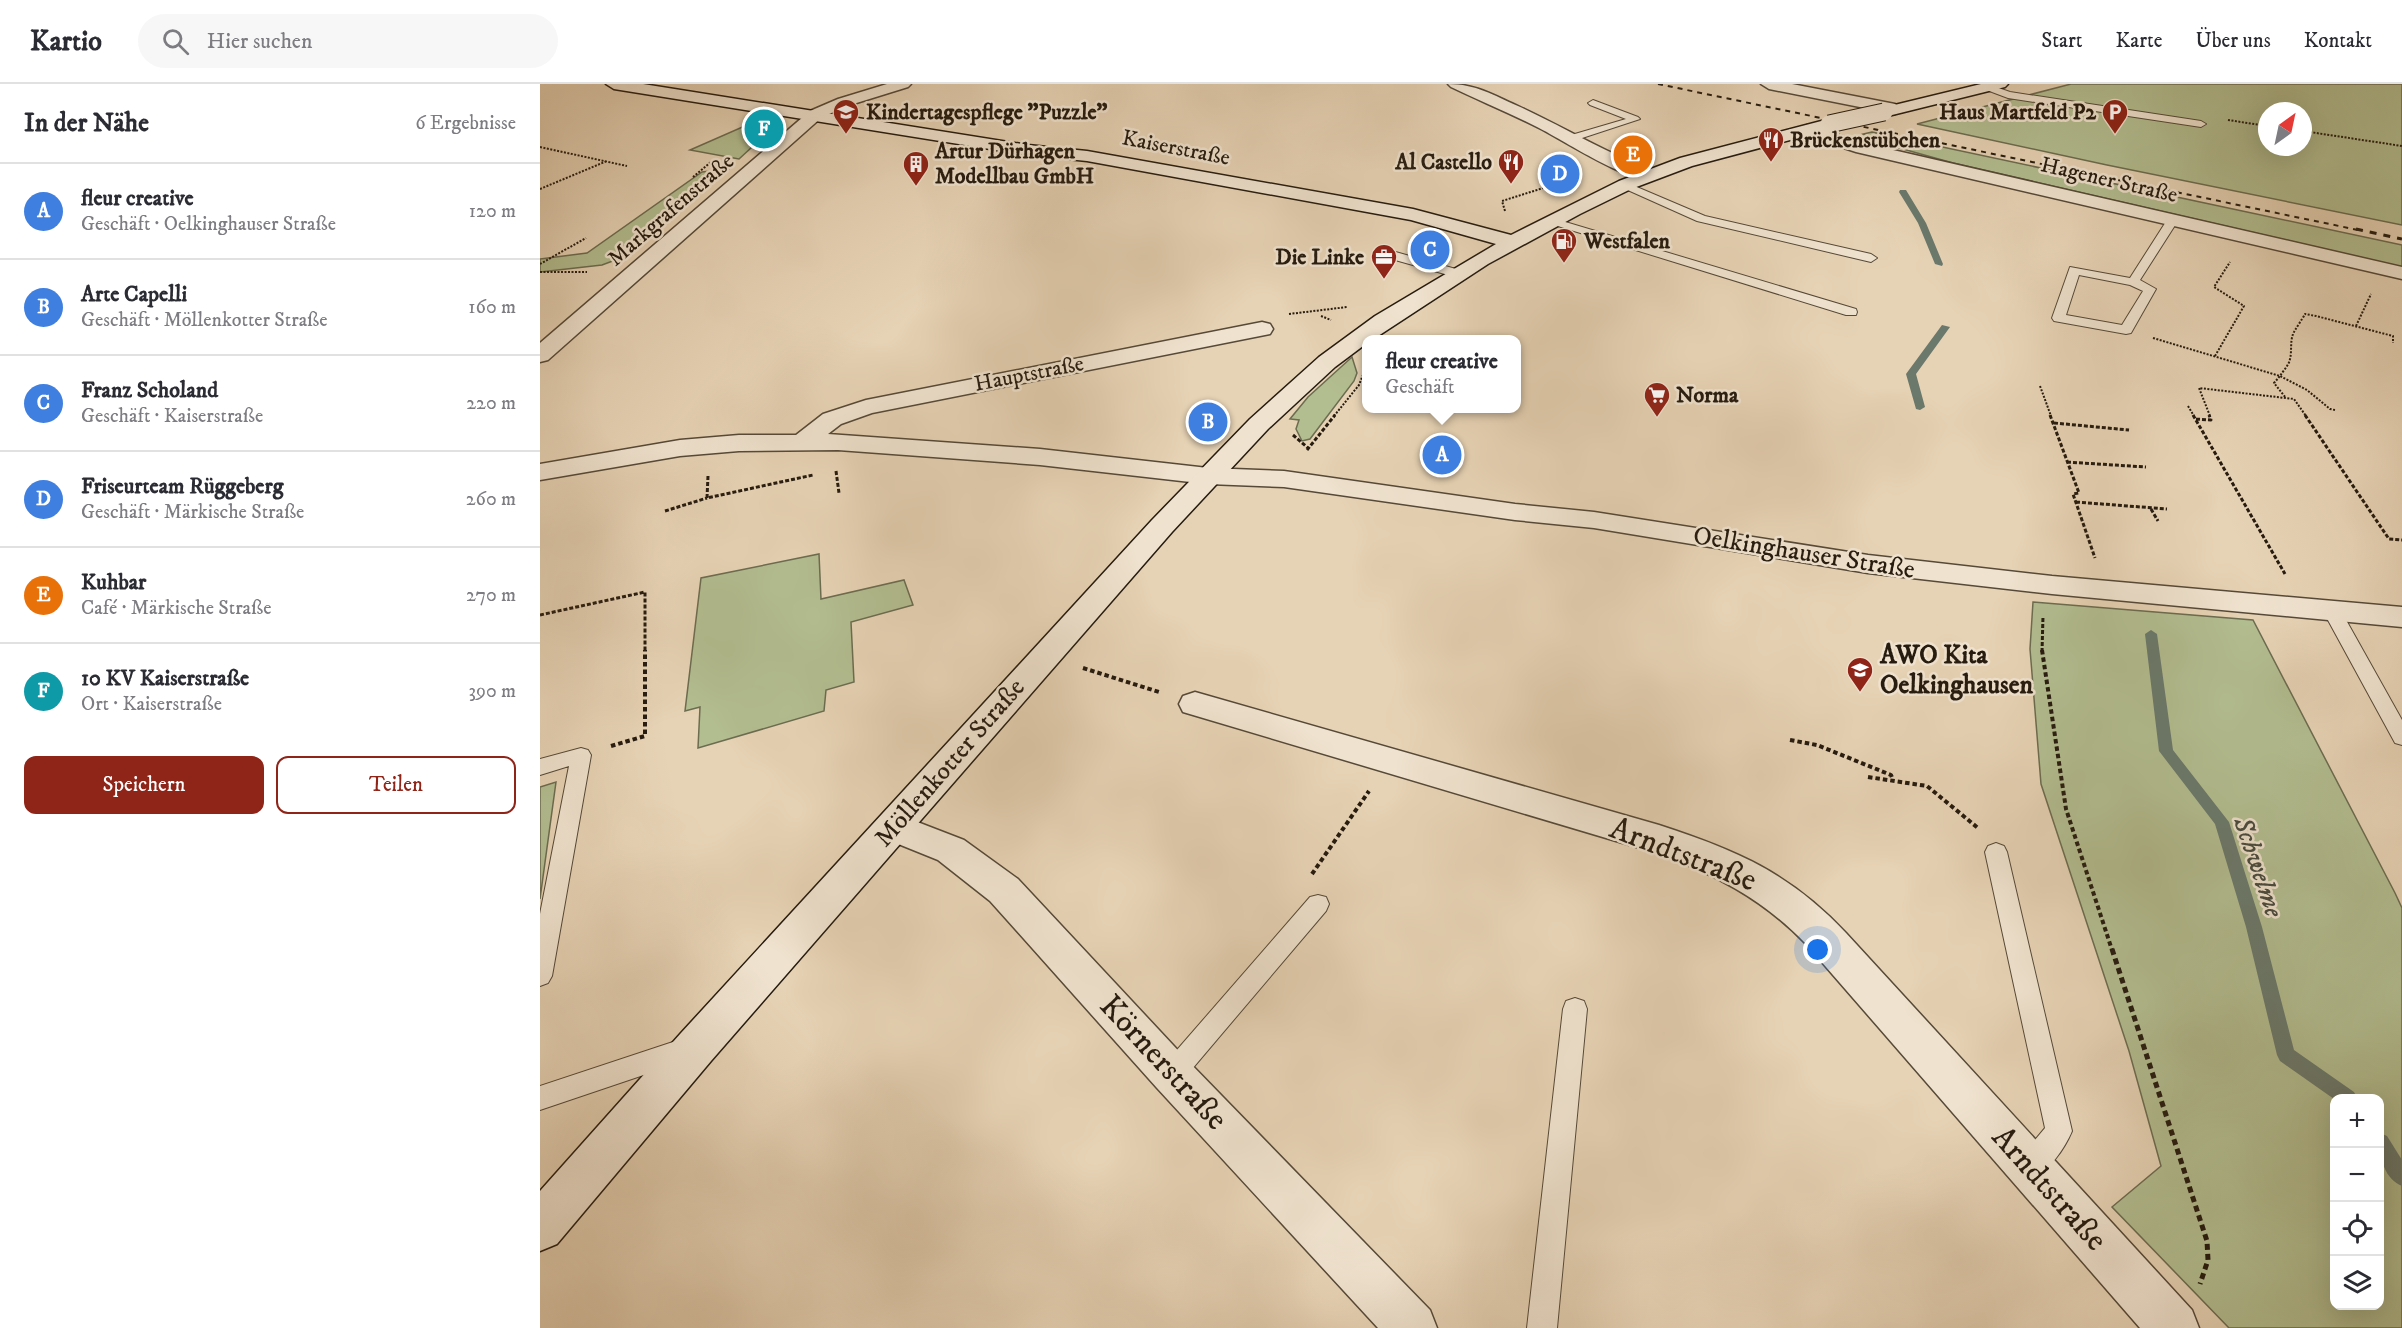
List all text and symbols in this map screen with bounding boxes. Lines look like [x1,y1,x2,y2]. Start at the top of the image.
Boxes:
search box [138,14,558,68]
text: Kartio [30,24,102,59]
icon: search [159,25,192,58]
text: Hier suchen [207,28,312,55]
text: Start [2041,28,2083,54]
text: Karte [2116,28,2162,54]
text: Über uns [2195,28,2271,54]
text: Kontakt [2304,28,2372,54]
school or university icon: Kindertagespflege "Puzzle" [831,97,861,135]
parking icon: Haus Martfeld P2 [2100,97,2130,135]
place label: Kindertagespflege "Puzzle" [866,99,1108,126]
place label: Haus Martfeld P2 [1939,99,2097,126]
north arrow [2258,102,2312,156]
pin: F [744,106,784,152]
text: In der Nähe [24,107,149,140]
text: 6 Ergebnisse [415,111,516,136]
street label: Kaiserstraße [1120,124,1232,172]
restaurant icon: Brückenstübchen [1756,125,1786,163]
place label: Brückenstübchen [1790,127,1941,154]
pin: E [1614,132,1652,178]
place label: Artur Dürhagen Modellbau GmbH [934,138,1094,190]
restaurant icon: Al Castello [1496,147,1526,185]
street label: Markgrafenstraße [602,148,740,272]
building icon: Artur Dürhagen Modellbau GmbH [901,149,931,187]
place label: Al Castello [1394,149,1492,176]
street label: Hagener Straße [2038,151,2180,209]
pin: D [1540,152,1580,196]
text: fleur creative [81,185,194,212]
text: A [37,199,50,224]
text: 120 m [469,199,516,224]
text: Geschäft · Oelkinghauser Straße [81,212,336,237]
fuel station icon: Westfalen [1549,226,1579,264]
pin: C [1410,228,1450,272]
place label: Westfalen [1583,228,1671,255]
office icon: Die Linke [1369,242,1399,280]
place label: Die Linke [1275,244,1364,271]
text: Arte Capelli [81,281,187,308]
text: B [37,295,50,320]
text: 160 m [468,295,516,320]
text: Geschäft · Möllenkotter Straße [81,308,328,333]
popup [1362,335,1521,413]
text: fleur creative [1385,348,1498,375]
street label: Hauptstraße [972,350,1086,398]
text: Geschäft [1385,375,1455,400]
text: Franz Scholand [81,377,218,404]
supermarket icon: Norma [1642,380,1672,418]
place label: Norma [1676,382,1739,409]
text: C [37,391,50,416]
text: 220 m [466,391,516,416]
pin: B [1188,400,1228,444]
text: Geschäft · Kaiserstraße [81,404,263,429]
pin: A [1422,432,1462,478]
text: Friseurteam Rüggeberg [81,473,283,500]
text: D [36,487,51,512]
text: 260 m [466,487,516,512]
text: Geschäft · Märkische Straße [81,500,304,525]
street label: Oelkinghauser Straße [1691,519,1917,587]
text: Kuhbar [81,569,146,596]
text: E [36,583,51,608]
text: 270 m [466,583,516,608]
text: Café · Märkische Straße [81,596,271,621]
place label: AWO Kita Oelkinghausen [1879,639,2034,702]
school or university icon: AWO Kita Oelkinghausen [1845,655,1875,693]
text: 10 KV Kaiserstraße [81,665,249,692]
street label: Möllenkotter Straße [868,672,1032,854]
text: F [37,679,50,704]
text: 390 m [468,679,516,704]
text: Ort · Kaiserstraße [81,692,222,717]
button: Speichern [24,756,264,814]
button: Teilen [276,756,516,814]
street label: Arndtstraße [1604,809,1762,901]
water label: Schwelme [2225,811,2291,922]
your location [1803,935,1832,964]
street label: Körnerstraße [1090,987,1236,1139]
map controls [2330,1094,2384,1310]
button: + [2330,1094,2384,1148]
street label: Arndtstraße [1983,1118,2115,1260]
button: − [2330,1148,2384,1202]
button: locate [2330,1202,2384,1256]
button: layers [2330,1256,2384,1310]

